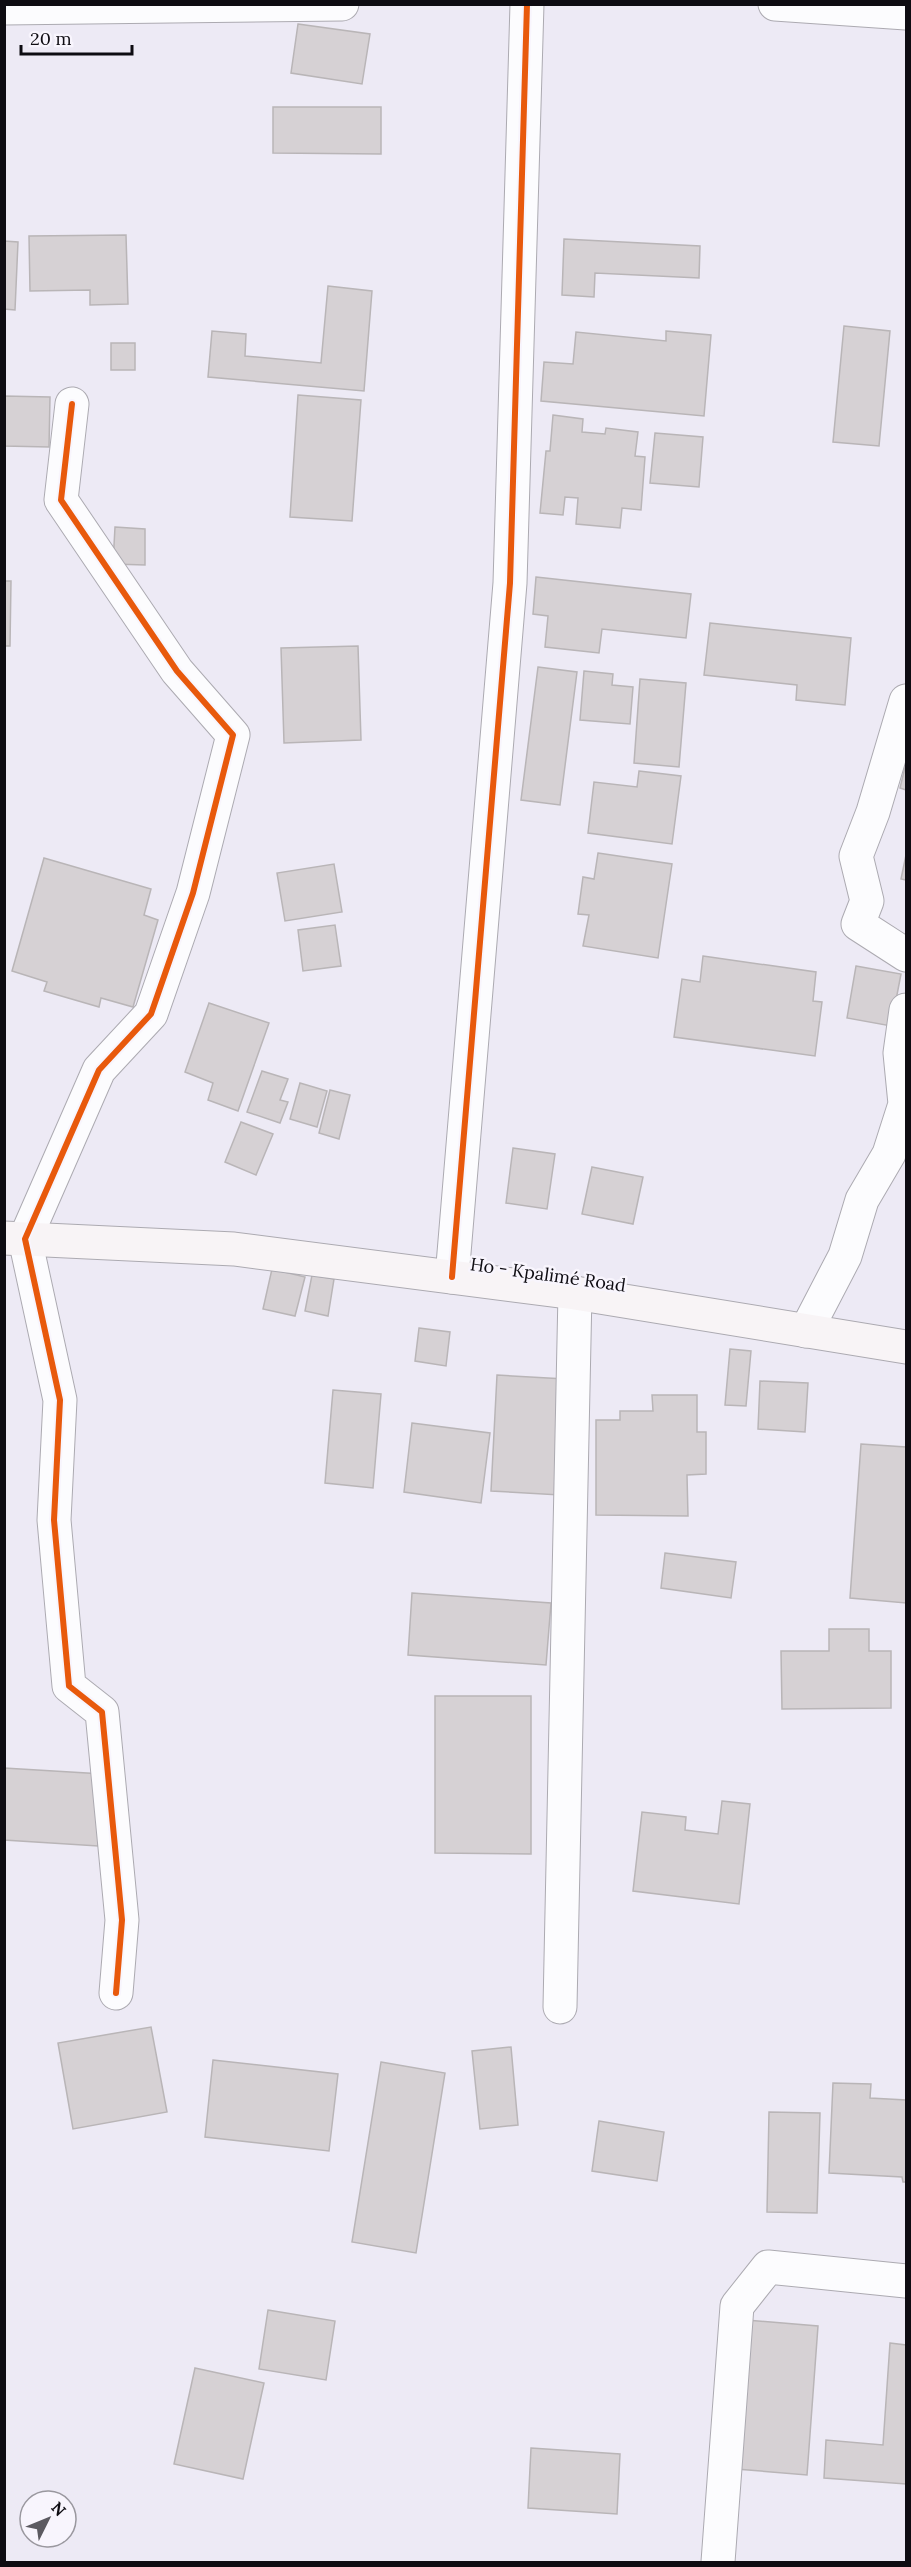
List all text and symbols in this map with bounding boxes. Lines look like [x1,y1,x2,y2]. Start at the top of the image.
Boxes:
scale bar [21,18,132,56]
text: 20 m [30,27,72,50]
street label: Ho - Kpalimé Road [469,1252,628,1297]
north arrow [18,2489,78,2549]
text: N [47,2497,71,2520]

